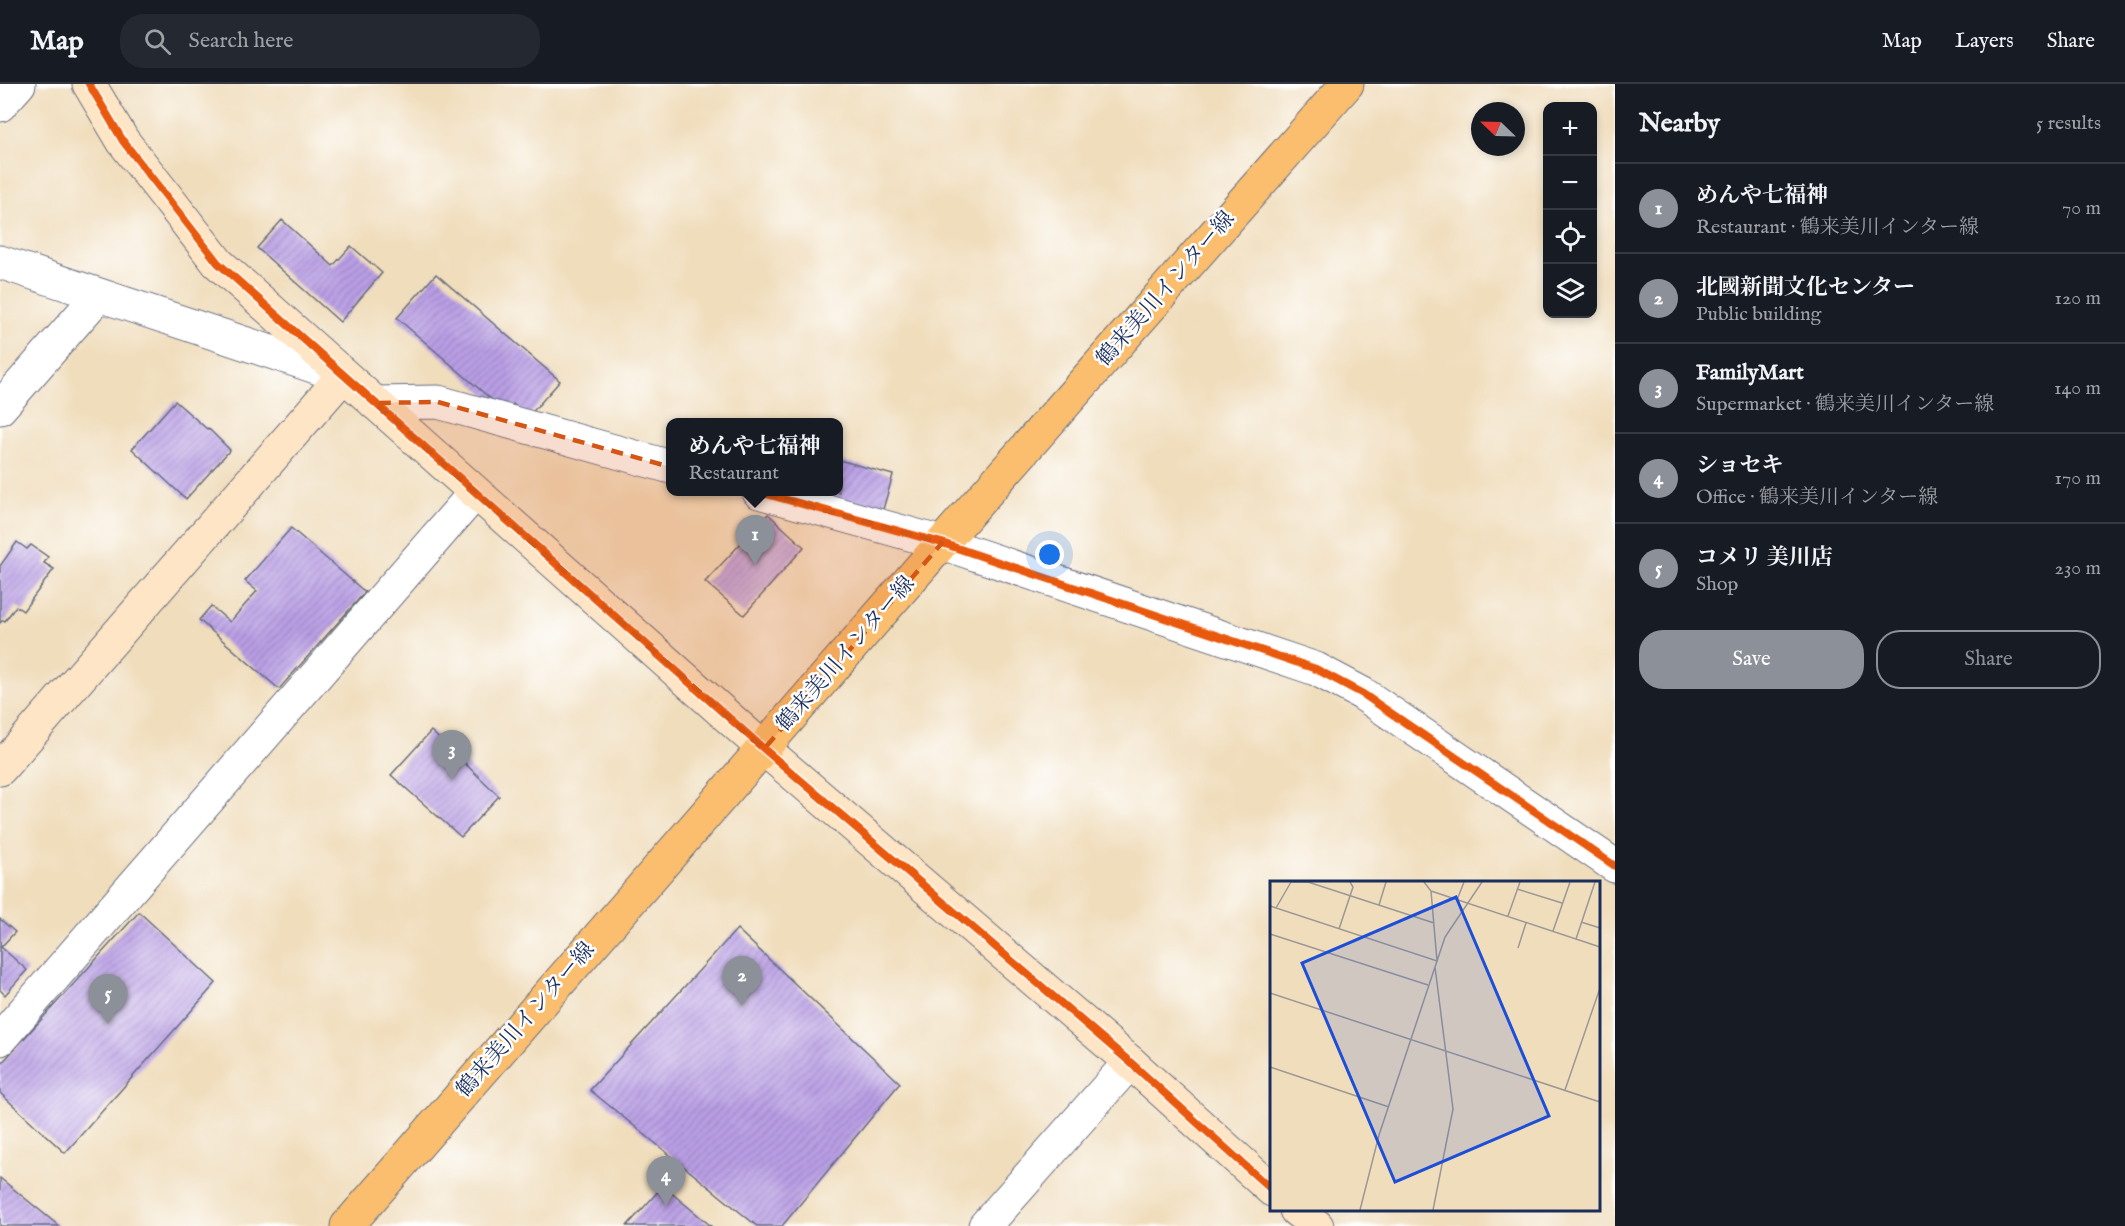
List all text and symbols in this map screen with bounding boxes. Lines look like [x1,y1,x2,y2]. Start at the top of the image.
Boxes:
search box [120,14,540,68]
text: Map [30,24,84,59]
icon: search [141,25,174,58]
text: Search here [189,27,293,55]
text: Map [1882,28,1922,55]
text: Layers [1955,28,2014,55]
text: Share [2047,28,2095,55]
north arrow [1471,102,1525,156]
map controls [1543,102,1597,318]
button: + [1543,102,1597,156]
text: Nearby [1639,107,1720,140]
text: 5 results [2036,111,2101,136]
button: − [1543,156,1597,210]
text: めんや七福神 [1696,182,1828,210]
text: 1 [1655,196,1662,221]
text: 70 m [2062,196,2101,221]
street label: 鶴来美川インター線 [1091,205,1241,373]
button: locate [1543,210,1597,264]
text: Restaurant · 鶴来美川インター線 [1696,215,1979,240]
button: layers [1543,264,1597,318]
text: 北國新聞文化センター [1696,274,1915,302]
text: 2 [1654,286,1663,311]
text: 120 m [2055,286,2101,311]
text: Public building [1696,302,1821,327]
text: FamilyMart [1696,359,1804,387]
text: 3 [1655,376,1662,401]
text: 140 m [2054,376,2101,401]
text: Supermarket · 鶴来美川インター線 [1696,392,1994,417]
popup [666,418,843,496]
text: めんや七福神 [688,433,821,461]
text: ショセキ [1696,452,1784,480]
text: Restaurant [688,461,779,486]
text: 4 [1654,466,1663,491]
text: 170 m [2055,466,2101,491]
text: Office · 鶴来美川インター線 [1696,485,1938,510]
pin: 1 [736,516,774,565]
your location [1035,540,1064,569]
text: コメリ 美川店 [1696,544,1833,572]
text: 5 [1655,556,1662,581]
text: 230 m [2055,556,2101,581]
street label: 鶴来美川インター線 [771,570,921,738]
text: Shop [1696,572,1738,597]
button: Save [1639,630,1864,689]
button: Share [1876,630,2101,689]
pin: 3 [432,730,472,780]
inset map [1270,881,1600,1211]
street label: 鶴来美川インター線 [451,936,601,1104]
pin: 2 [722,956,762,1006]
pin: 5 [88,974,128,1024]
pin: 4 [646,1156,686,1206]

